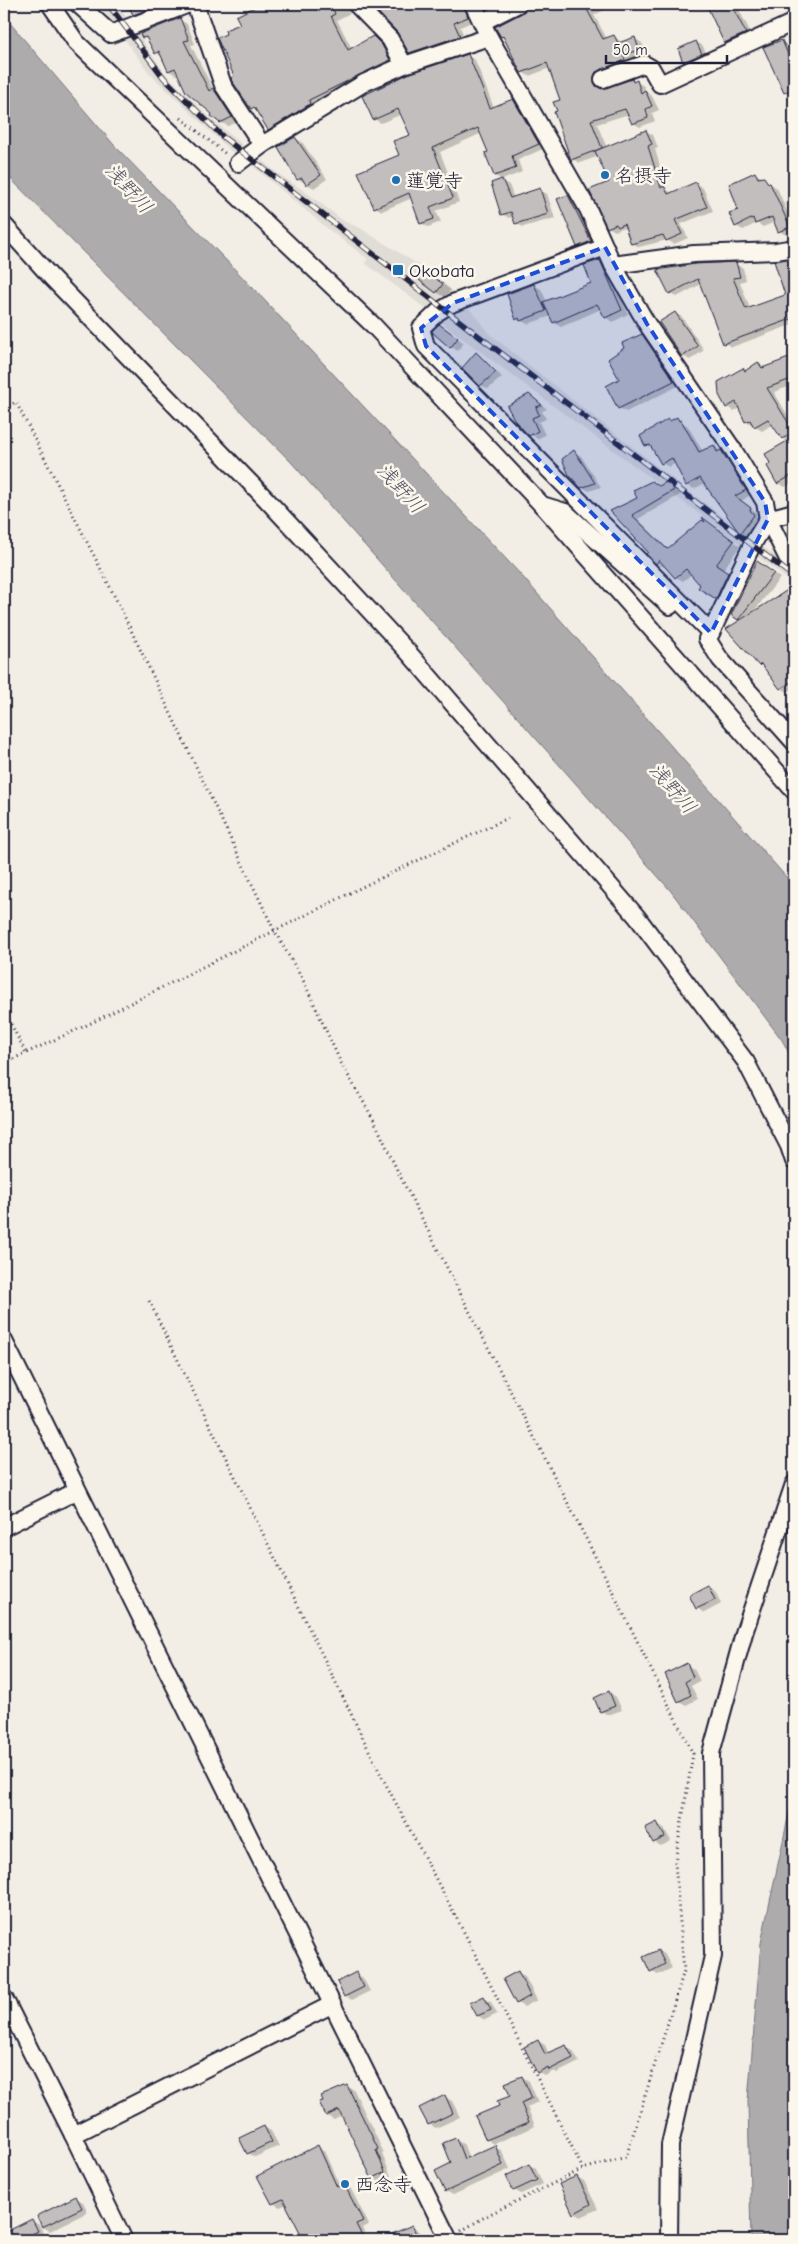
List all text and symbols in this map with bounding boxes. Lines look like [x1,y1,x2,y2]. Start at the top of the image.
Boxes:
scale bar [606,32,727,64]
text: 50 m [613,41,648,59]
water label: 浅野川 [100,158,157,218]
place label: 名摂寺 [615,165,672,187]
marker: 名摂寺 [599,169,611,181]
place label: 蓮覚寺 [406,170,463,192]
marker: 蓮覚寺 [390,174,402,186]
place label: Okobata [409,260,475,282]
marker: Okobata [391,263,405,277]
water label: 浅野川 [372,458,429,518]
water label: 浅野川 [644,758,701,819]
place label: 西念寺 [355,2174,412,2196]
marker: 西念寺 [339,2178,351,2190]

